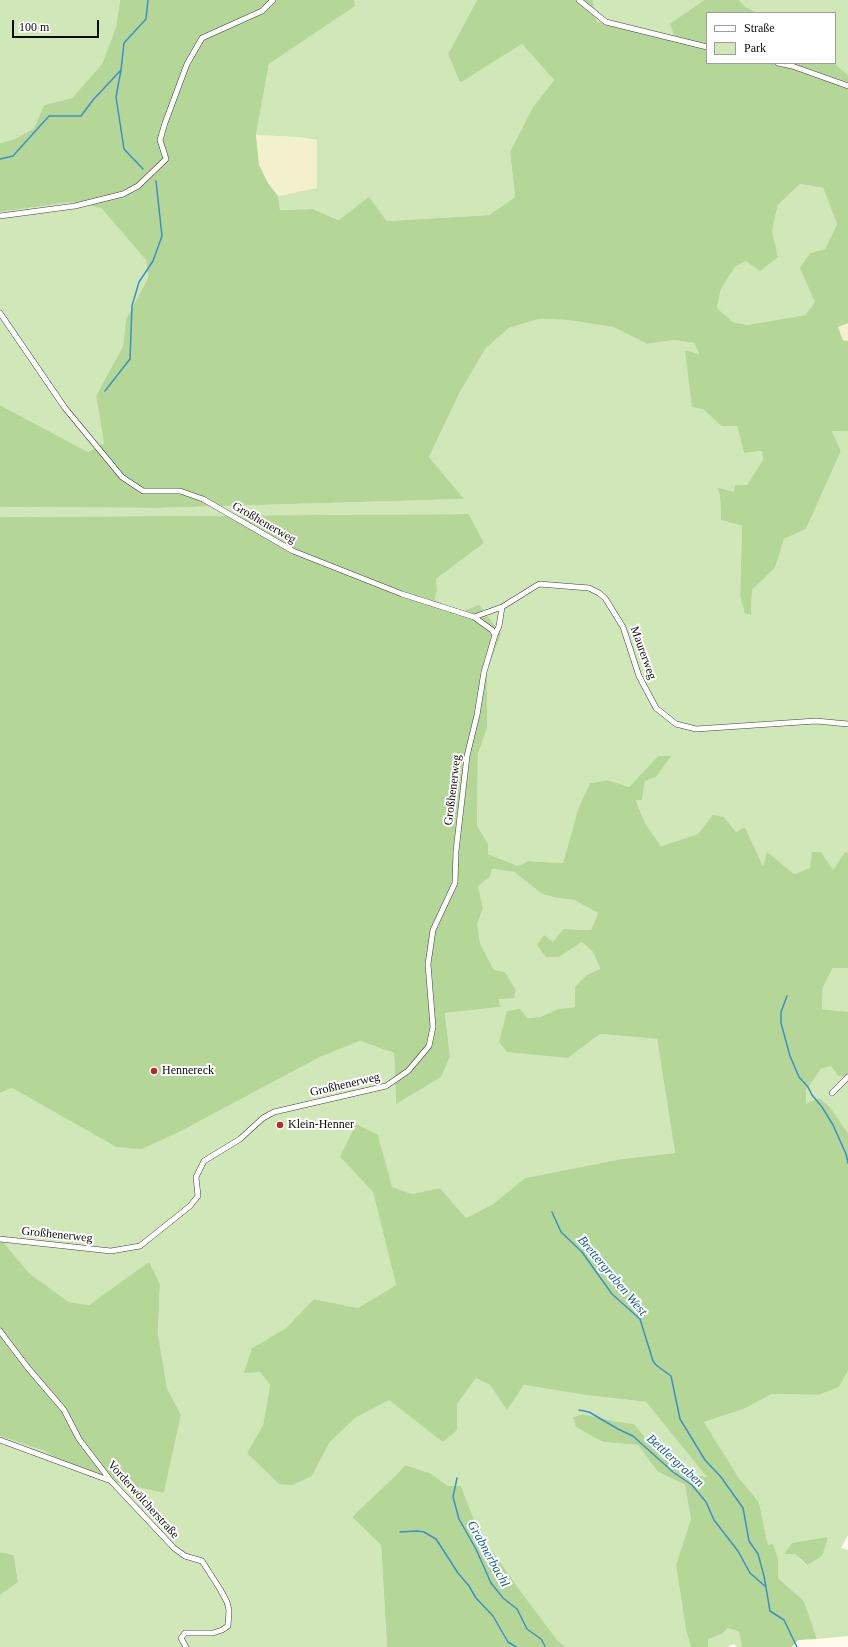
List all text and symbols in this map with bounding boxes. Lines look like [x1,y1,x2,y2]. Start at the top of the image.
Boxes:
scale bar [14,12,101,38]
legend [706,12,836,64]
text: 100 m [19,20,49,34]
text: Straße [744,21,775,35]
text: Park [744,41,766,55]
street label: Großhenerweg [230,499,298,547]
street label: Maurerweg [627,625,659,681]
street label: Großhenerweg [442,754,464,826]
place label: Hennereck [162,1064,214,1078]
marker: Hennereck [149,1066,159,1076]
street label: Großhenerweg [309,1070,381,1100]
place label: Klein-Henner [288,1118,354,1132]
marker: Klein-Henner [275,1120,285,1130]
street label: Großhenerweg [21,1224,93,1246]
water label: Brettergraben West [574,1233,650,1319]
water label: Bettlergraben [643,1431,707,1491]
street label: Vorderwölcherstraße [104,1458,182,1542]
water label: Grabnerbachl [463,1518,513,1590]

